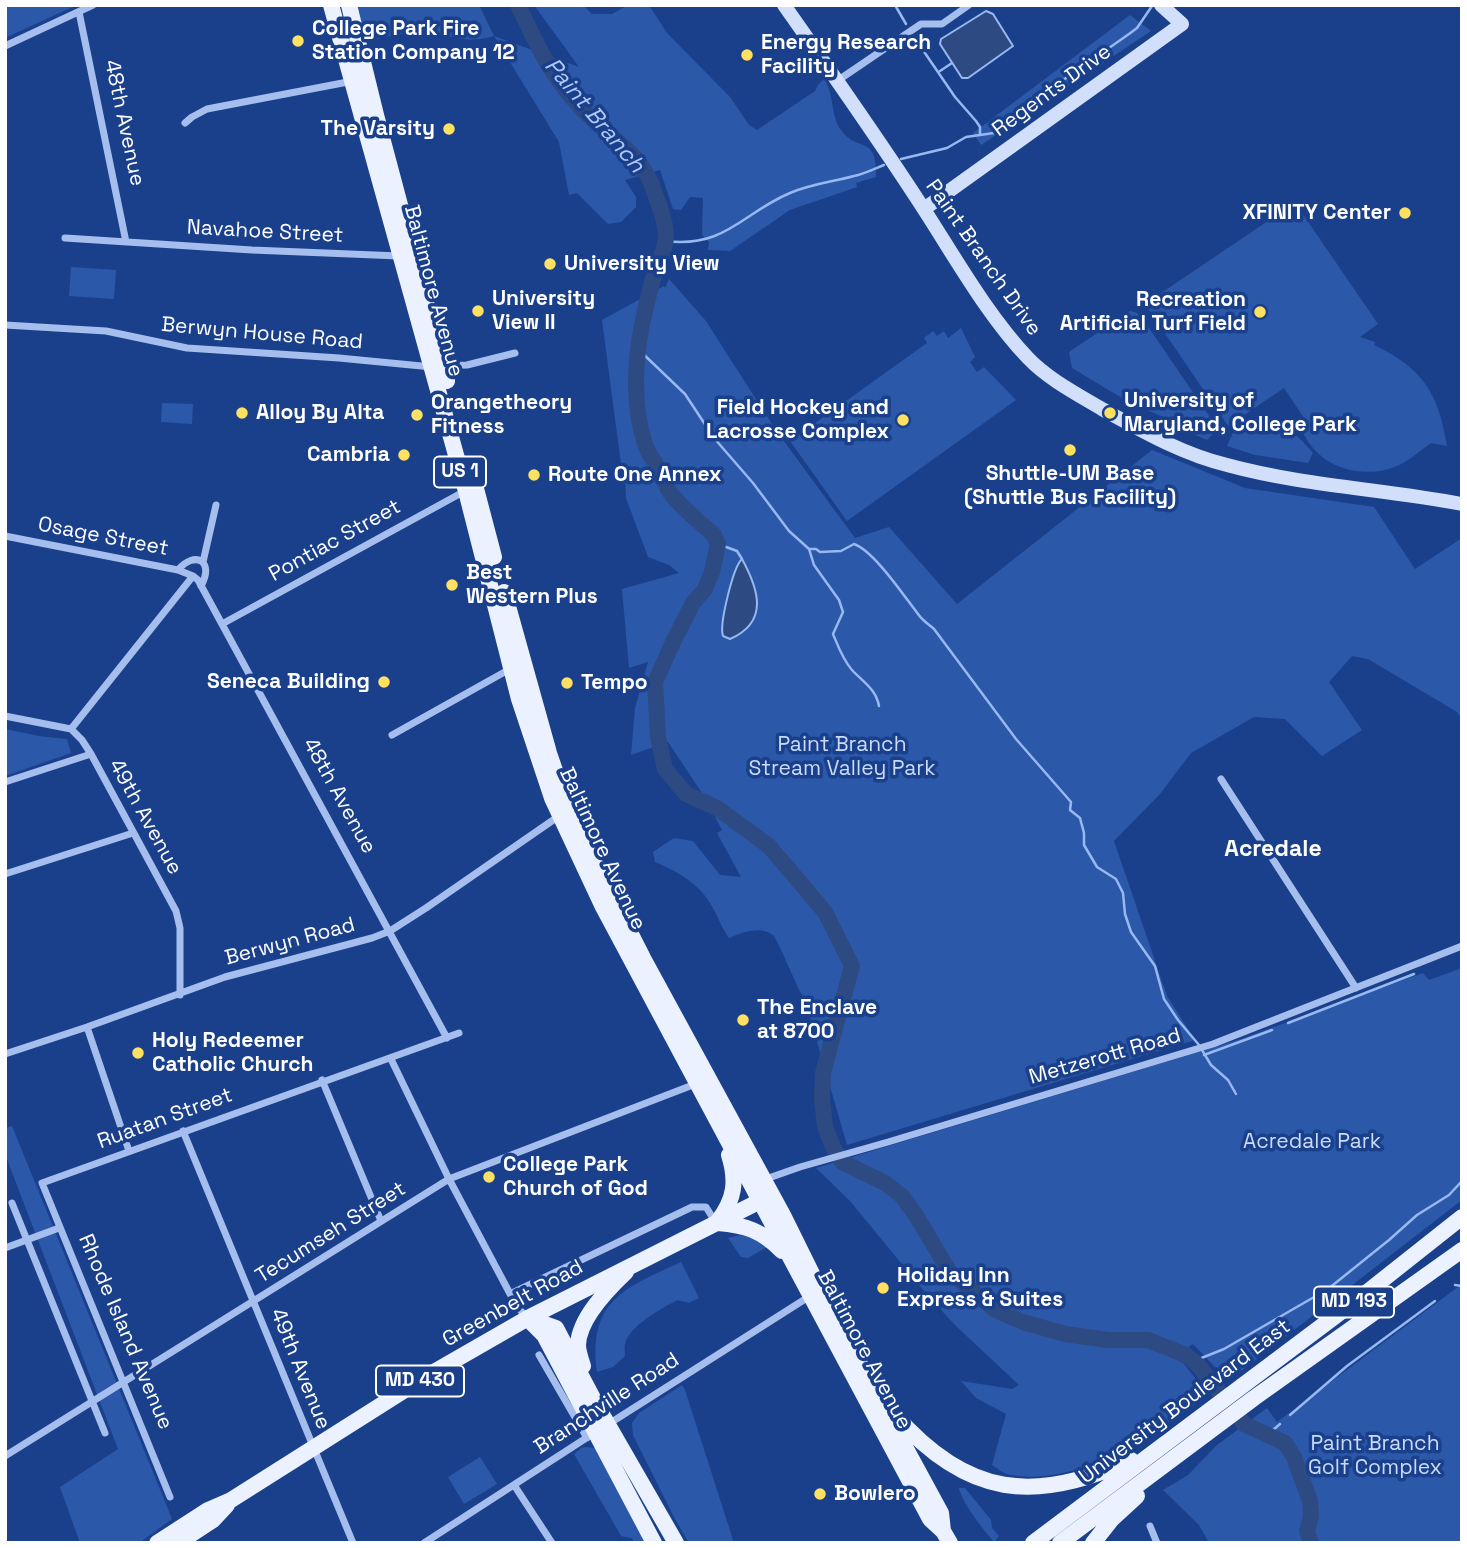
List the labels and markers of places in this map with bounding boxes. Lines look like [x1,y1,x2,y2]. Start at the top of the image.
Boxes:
place label: College Park Fire Station Company 12 [312,16,515,66]
place label: Energy Research Facility [761,30,931,80]
marker: College Park Fire Station Company 12 [290,33,306,49]
marker: Energy Research Facility [739,47,755,63]
place label: The Varsity [321,116,435,142]
marker: The Varsity [441,121,457,137]
place label: XFINITY Center [1242,200,1391,226]
marker: XFINITY Center [1397,205,1413,221]
place label: University View [564,251,720,277]
marker: University View [542,256,558,272]
place label: University View II [492,286,595,336]
place label: Recreation Artificial Turf Field [1060,287,1246,337]
marker: University View II [470,303,486,319]
marker: Recreation Artificial Turf Field [1252,304,1268,320]
place label: University of Maryland, College Park [1124,388,1357,438]
place label: Orangetheory Fitness [431,390,572,440]
place label: Field Hockey and Lacrosse Complex [706,395,889,445]
place label: Alloy By Alta [256,400,384,426]
marker: Alloy By Alta [234,405,250,421]
marker: University of Maryland, College Park [1102,405,1118,421]
marker: Orangetheory Fitness [409,407,425,423]
marker: Field Hockey and Lacrosse Complex [895,412,911,428]
place label: Cambria [307,442,390,468]
marker: Shuttle-UM Base (Shuttle Bus Facility) [1062,442,1078,458]
marker: Cambria [396,447,412,463]
place label: Shuttle-UM Base (Shuttle Bus Facility) [964,461,1176,511]
place label: Route One Annex [548,462,721,488]
marker: Route One Annex [526,467,542,483]
place label: Best Western Plus [466,560,598,610]
marker: Best Western Plus [444,577,460,593]
place label: Seneca Building [207,669,370,695]
place label: Tempo [581,670,648,696]
marker: Seneca Building [376,674,392,690]
marker: Tempo [559,675,575,691]
place label: The Enclave at 8700 [757,995,877,1045]
marker: The Enclave at 8700 [735,1012,751,1028]
place label: Holy Redeemer Catholic Church [152,1028,313,1078]
marker: Holy Redeemer Catholic Church [130,1045,146,1061]
place label: College Park Church of God [503,1152,648,1202]
marker: College Park Church of God [481,1169,497,1185]
place label: Holiday Inn Express & Suites [897,1263,1063,1313]
marker: Holiday Inn Express & Suites [875,1280,891,1296]
place label: Bowlero [834,1481,916,1507]
marker: Bowlero [812,1486,828,1502]

